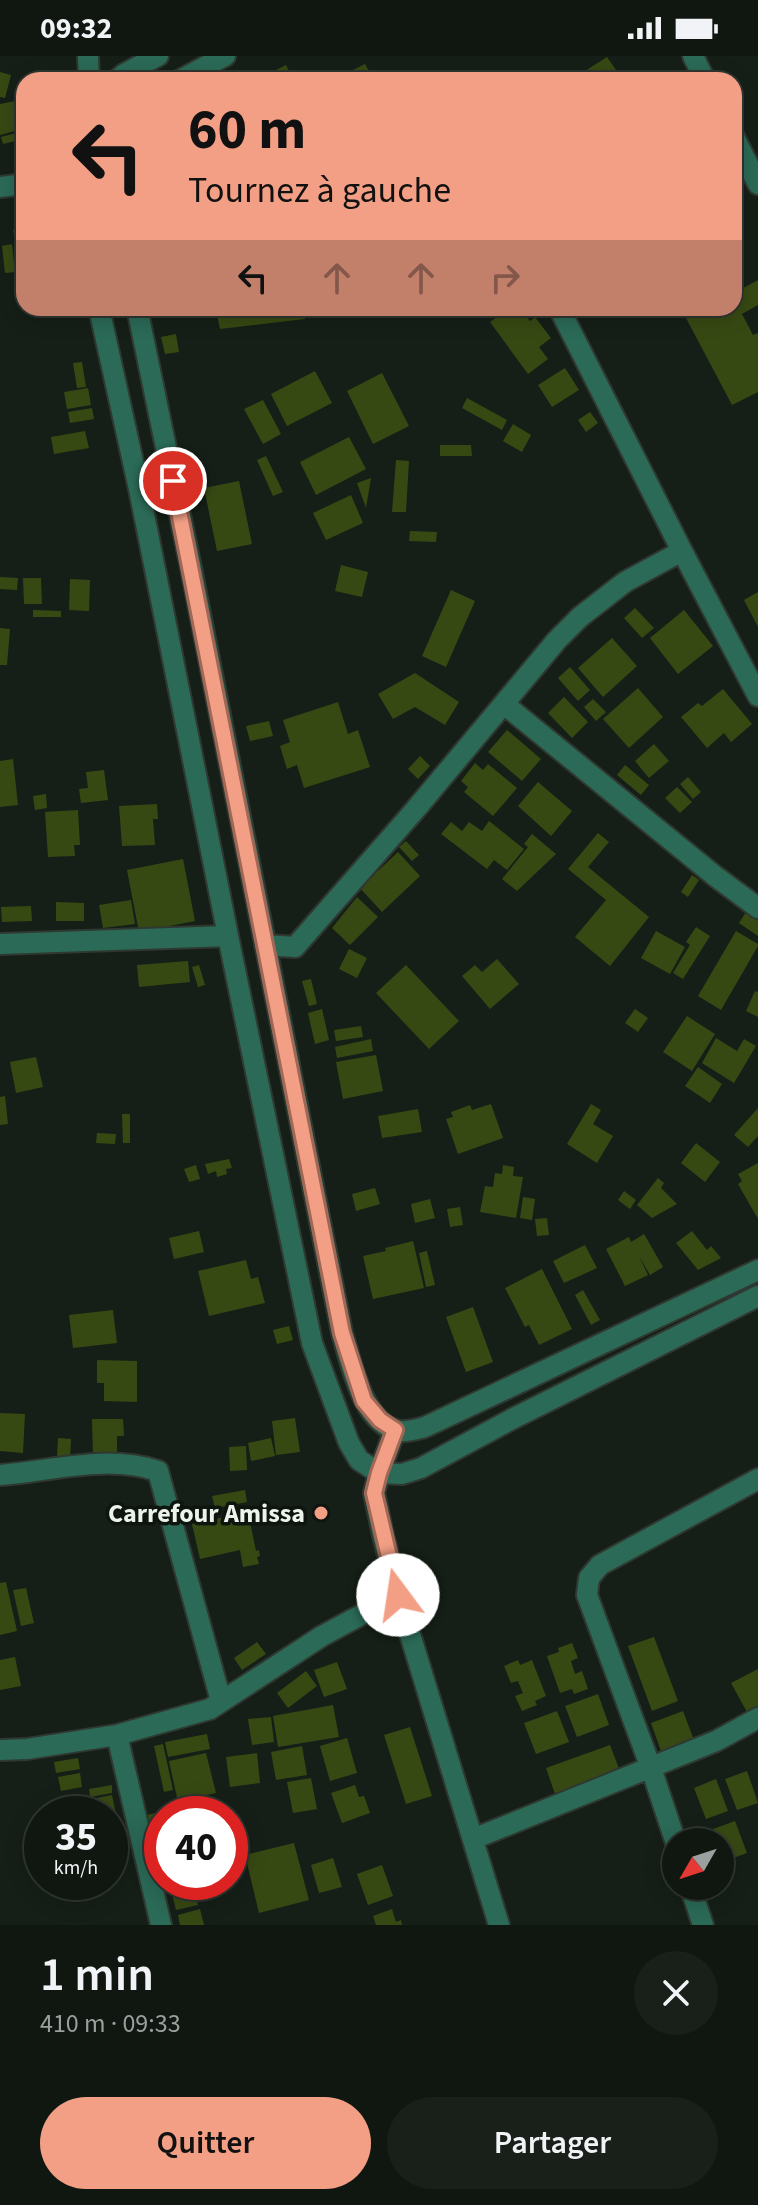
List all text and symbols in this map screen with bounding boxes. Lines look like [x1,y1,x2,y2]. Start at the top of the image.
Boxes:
text: 09:32 [40,7,112,50]
text: 60 m [188,91,306,170]
icon: left [56,104,160,208]
text: Tournez à gauche [188,165,451,216]
icon: left [231,256,275,300]
icon: ahead [315,256,359,300]
icon: ahead [399,256,443,300]
icon: right [483,256,527,300]
pin [139,447,207,515]
icon: arrive [151,459,195,503]
place label: Carrefour Amissa [108,1495,305,1532]
marker: Carrefour Amissa [312,1504,330,1522]
position arrow [356,1553,440,1637]
speed limit sign: 40 [144,1796,248,1900]
text: 35 [55,1809,97,1866]
north arrow [662,1828,734,1900]
map controls [662,1828,734,1900]
text: km/h [54,1854,98,1882]
text: 1 min [40,1941,154,2009]
button: close [634,1951,718,2035]
text: 410 m · 09:33 [40,2005,181,2042]
button: Quitter [40,2097,371,2189]
button: Partager [387,2097,718,2189]

